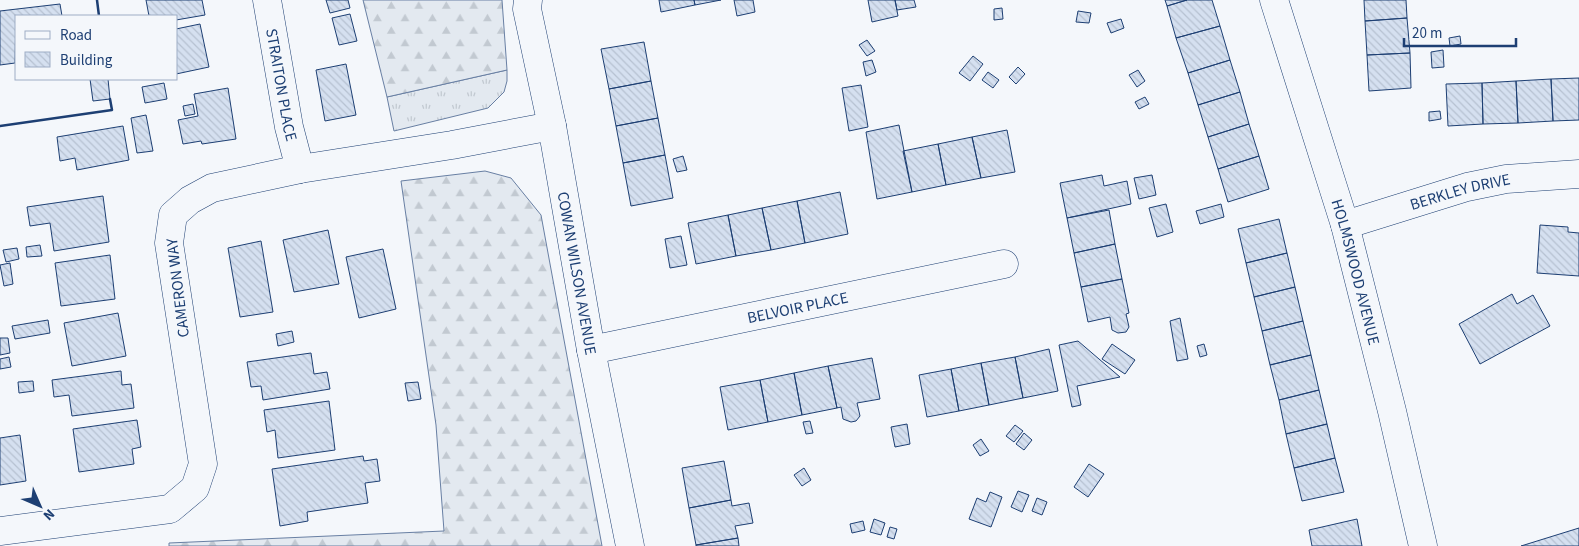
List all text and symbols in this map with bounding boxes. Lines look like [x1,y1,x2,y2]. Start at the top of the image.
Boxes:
legend [15,15,178,80]
scale bar [1404,15,1516,47]
text: 20 m [1412,23,1442,44]
text: Road [60,25,92,46]
street label: STRAITON PLACE [260,27,302,144]
text: Building [60,50,113,71]
street label: BERKLEY DRIVE [1407,168,1512,216]
street label: COWAN WILSON AVENUE [552,190,602,357]
street label: HOLMSWOOD AVENUE [1325,196,1385,347]
street label: CAMERON WAY [161,237,195,339]
street label: BELVOIR PLACE [745,287,850,329]
north arrow [15,481,65,531]
text: N [38,504,59,525]

